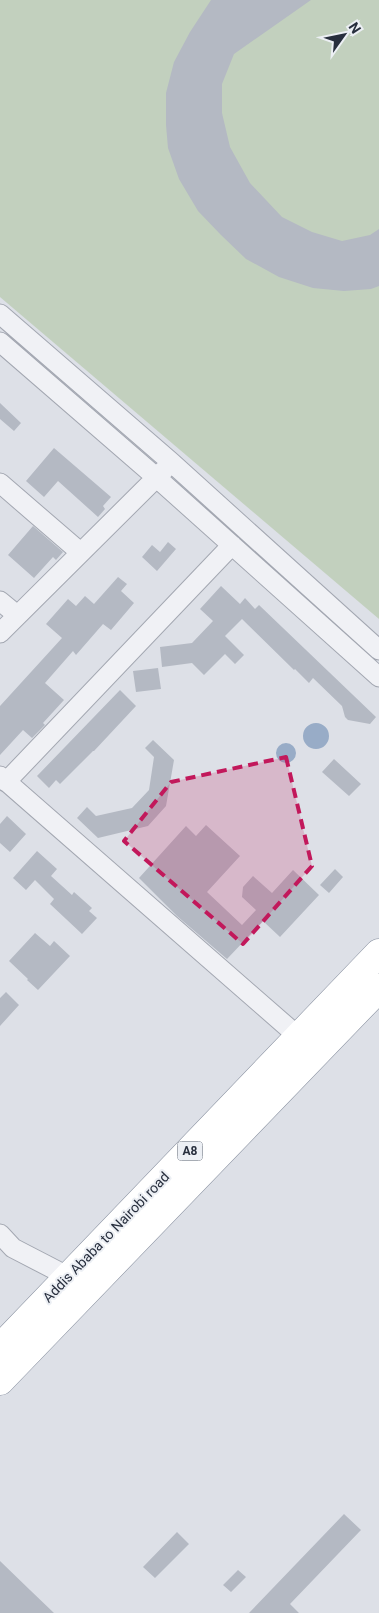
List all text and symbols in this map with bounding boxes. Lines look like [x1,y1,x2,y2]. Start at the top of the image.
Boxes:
north arrow [319,10,369,60]
text: N [345,19,364,36]
road number: A8 [178,1142,202,1160]
street label: Addis Ababa to Nairobi road [39,1169,173,1305]

